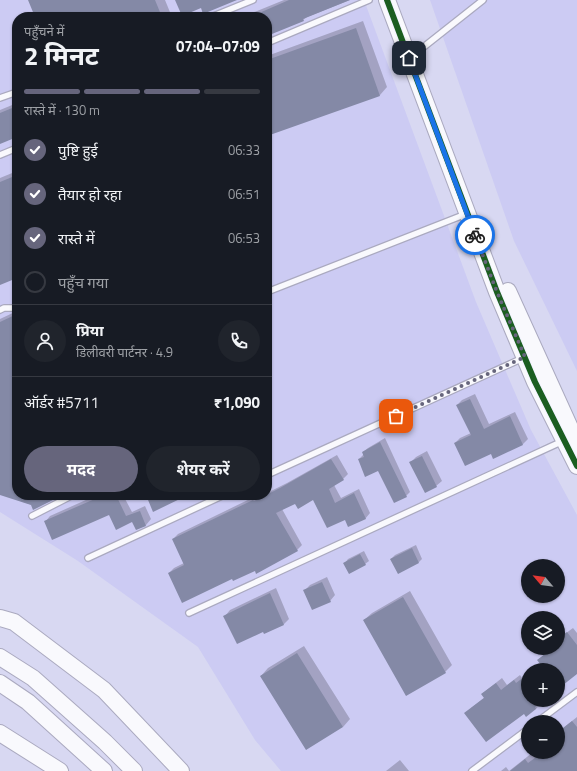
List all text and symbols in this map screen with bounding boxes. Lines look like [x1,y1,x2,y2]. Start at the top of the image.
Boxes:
text: पहुँचने में [24,21,64,41]
text: 07:04–07:09 [176,35,260,58]
text: 2 मिनट [24,36,99,75]
pin [392,41,426,75]
icon: home [398,47,420,69]
text: रास्ते में · 130 m [24,100,100,120]
icon: check [24,139,46,161]
text: पुष्टि हुई [58,139,98,162]
text: 06:33 [228,140,260,160]
icon: check [24,183,46,205]
text: तैयार हो रहा [58,183,122,206]
text: 06:51 [228,184,260,204]
courier [455,215,495,255]
icon: bike [464,224,486,246]
icon: check [24,227,46,249]
text: रास्ते में [58,227,95,250]
text: 06:53 [228,228,260,248]
text: पहुँच गया [58,271,108,294]
text: प्रिया [76,319,104,342]
button: person [24,320,66,362]
button: phone [218,320,260,362]
text: डिलीवरी पार्टनर · 4.9 [76,342,173,362]
text: ऑर्डर #5711 [24,391,99,414]
text: ₹1,090 [214,391,260,414]
pin [379,399,413,433]
icon: bag [385,405,407,427]
button: मदद [24,446,138,492]
button: शेयर करें [146,446,260,492]
north arrow [521,559,565,603]
map controls [521,559,565,759]
button: layers [521,611,565,655]
button: + [521,663,565,707]
button: − [521,715,565,759]

